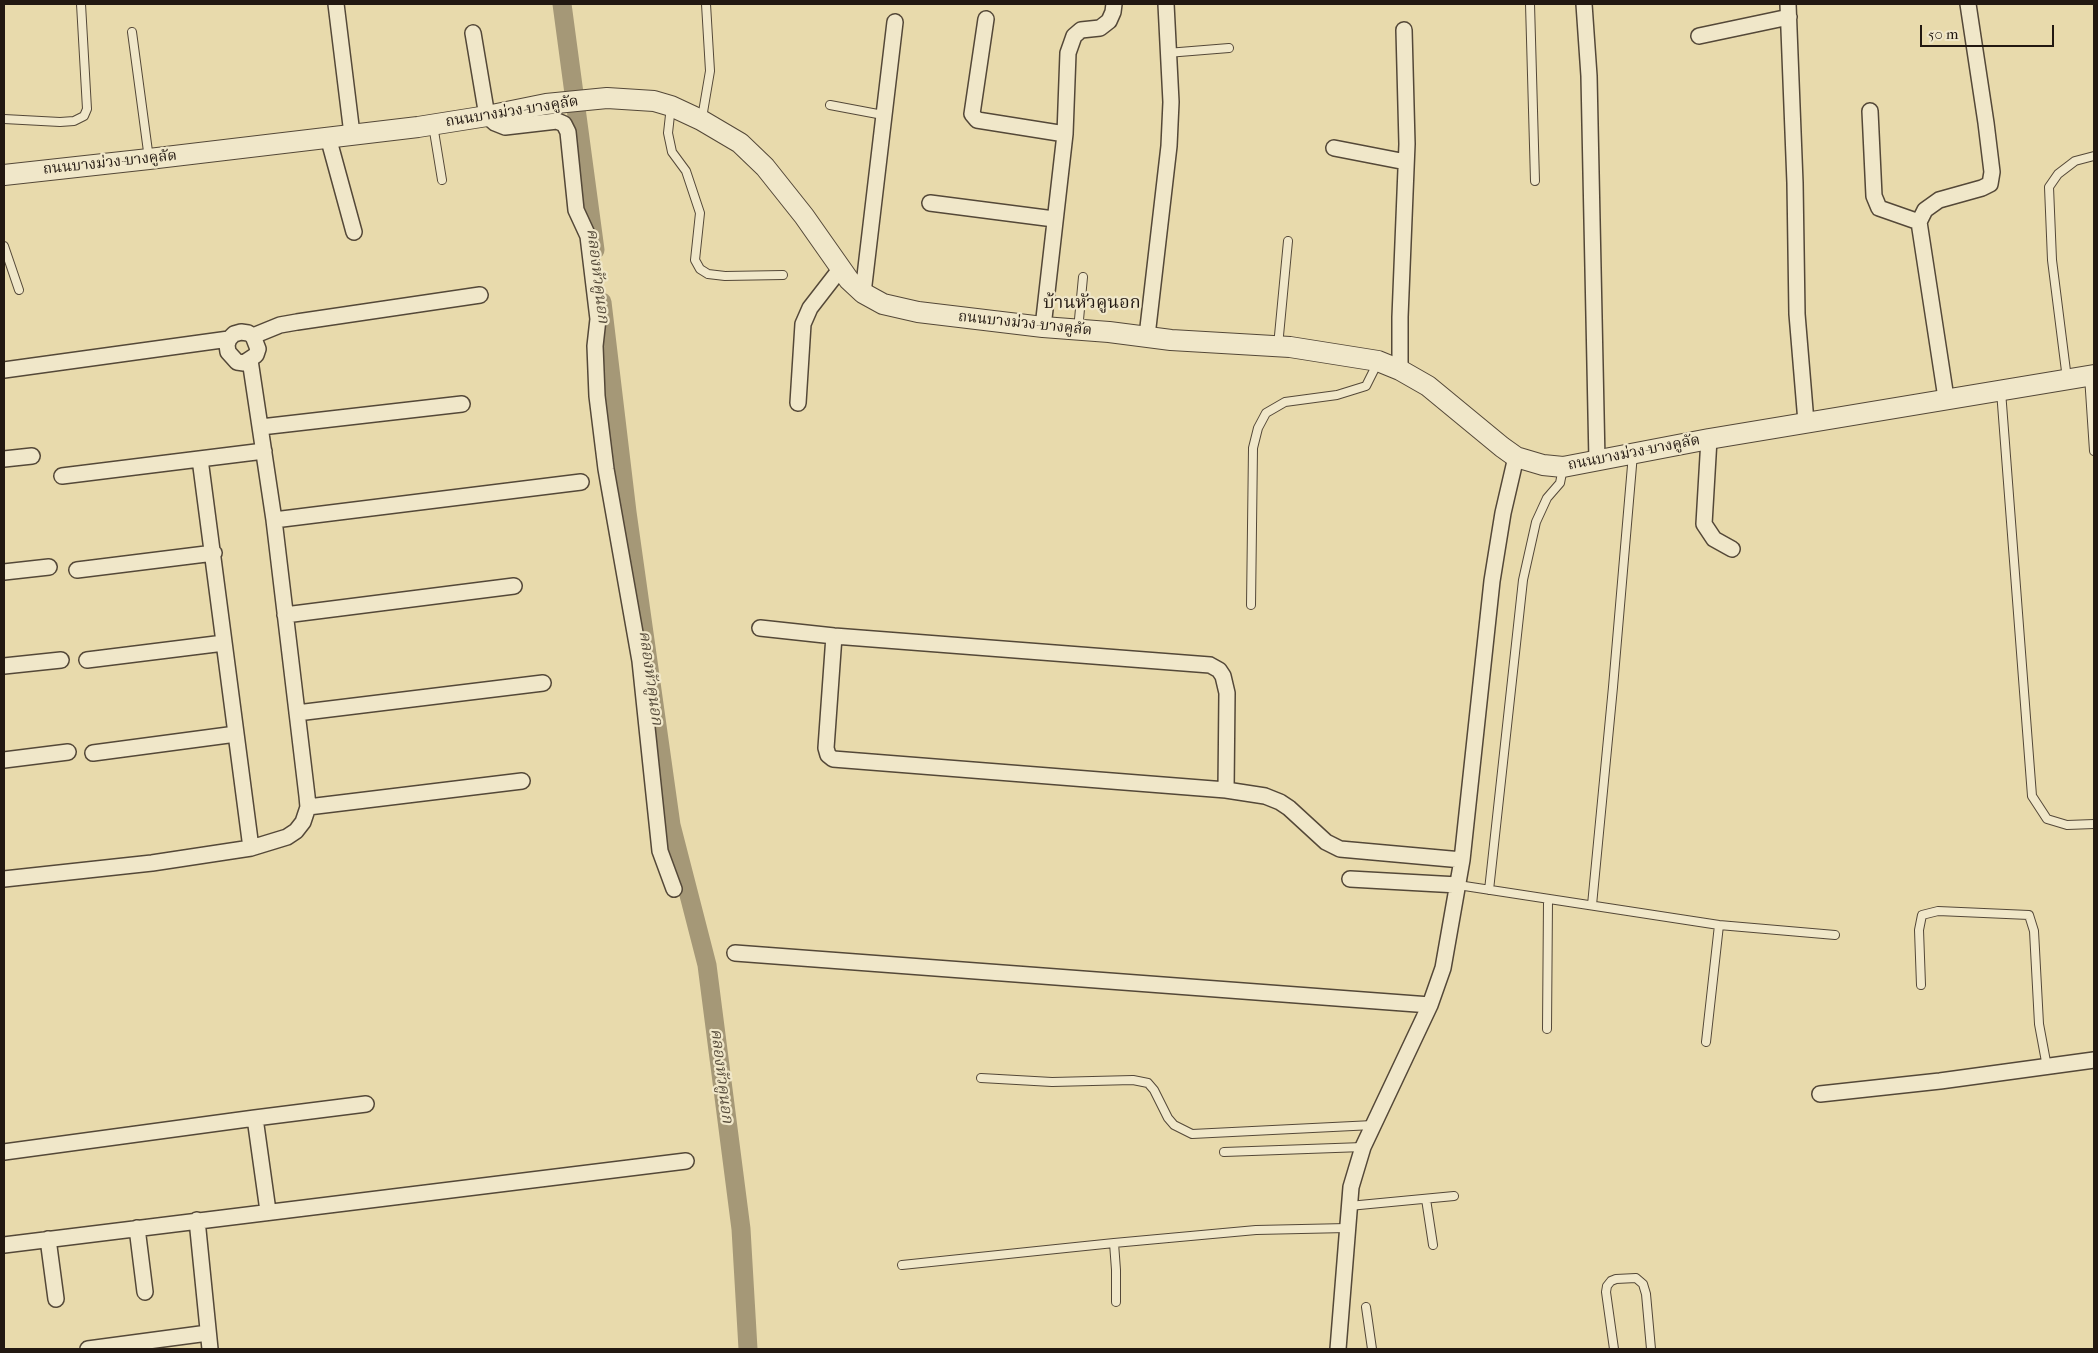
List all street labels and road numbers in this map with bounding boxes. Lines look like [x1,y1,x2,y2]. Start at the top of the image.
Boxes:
street label: ถนนบางม่วง-บางคูลัด [444,93,580,131]
street label: ถนนบางม่วง-บางคูลัด [42,147,178,179]
street label: ถนนบางม่วง-บางคูลัด [957,308,1093,340]
street label: ถนนบางม่วง-บางคูลัด [1566,431,1702,475]

